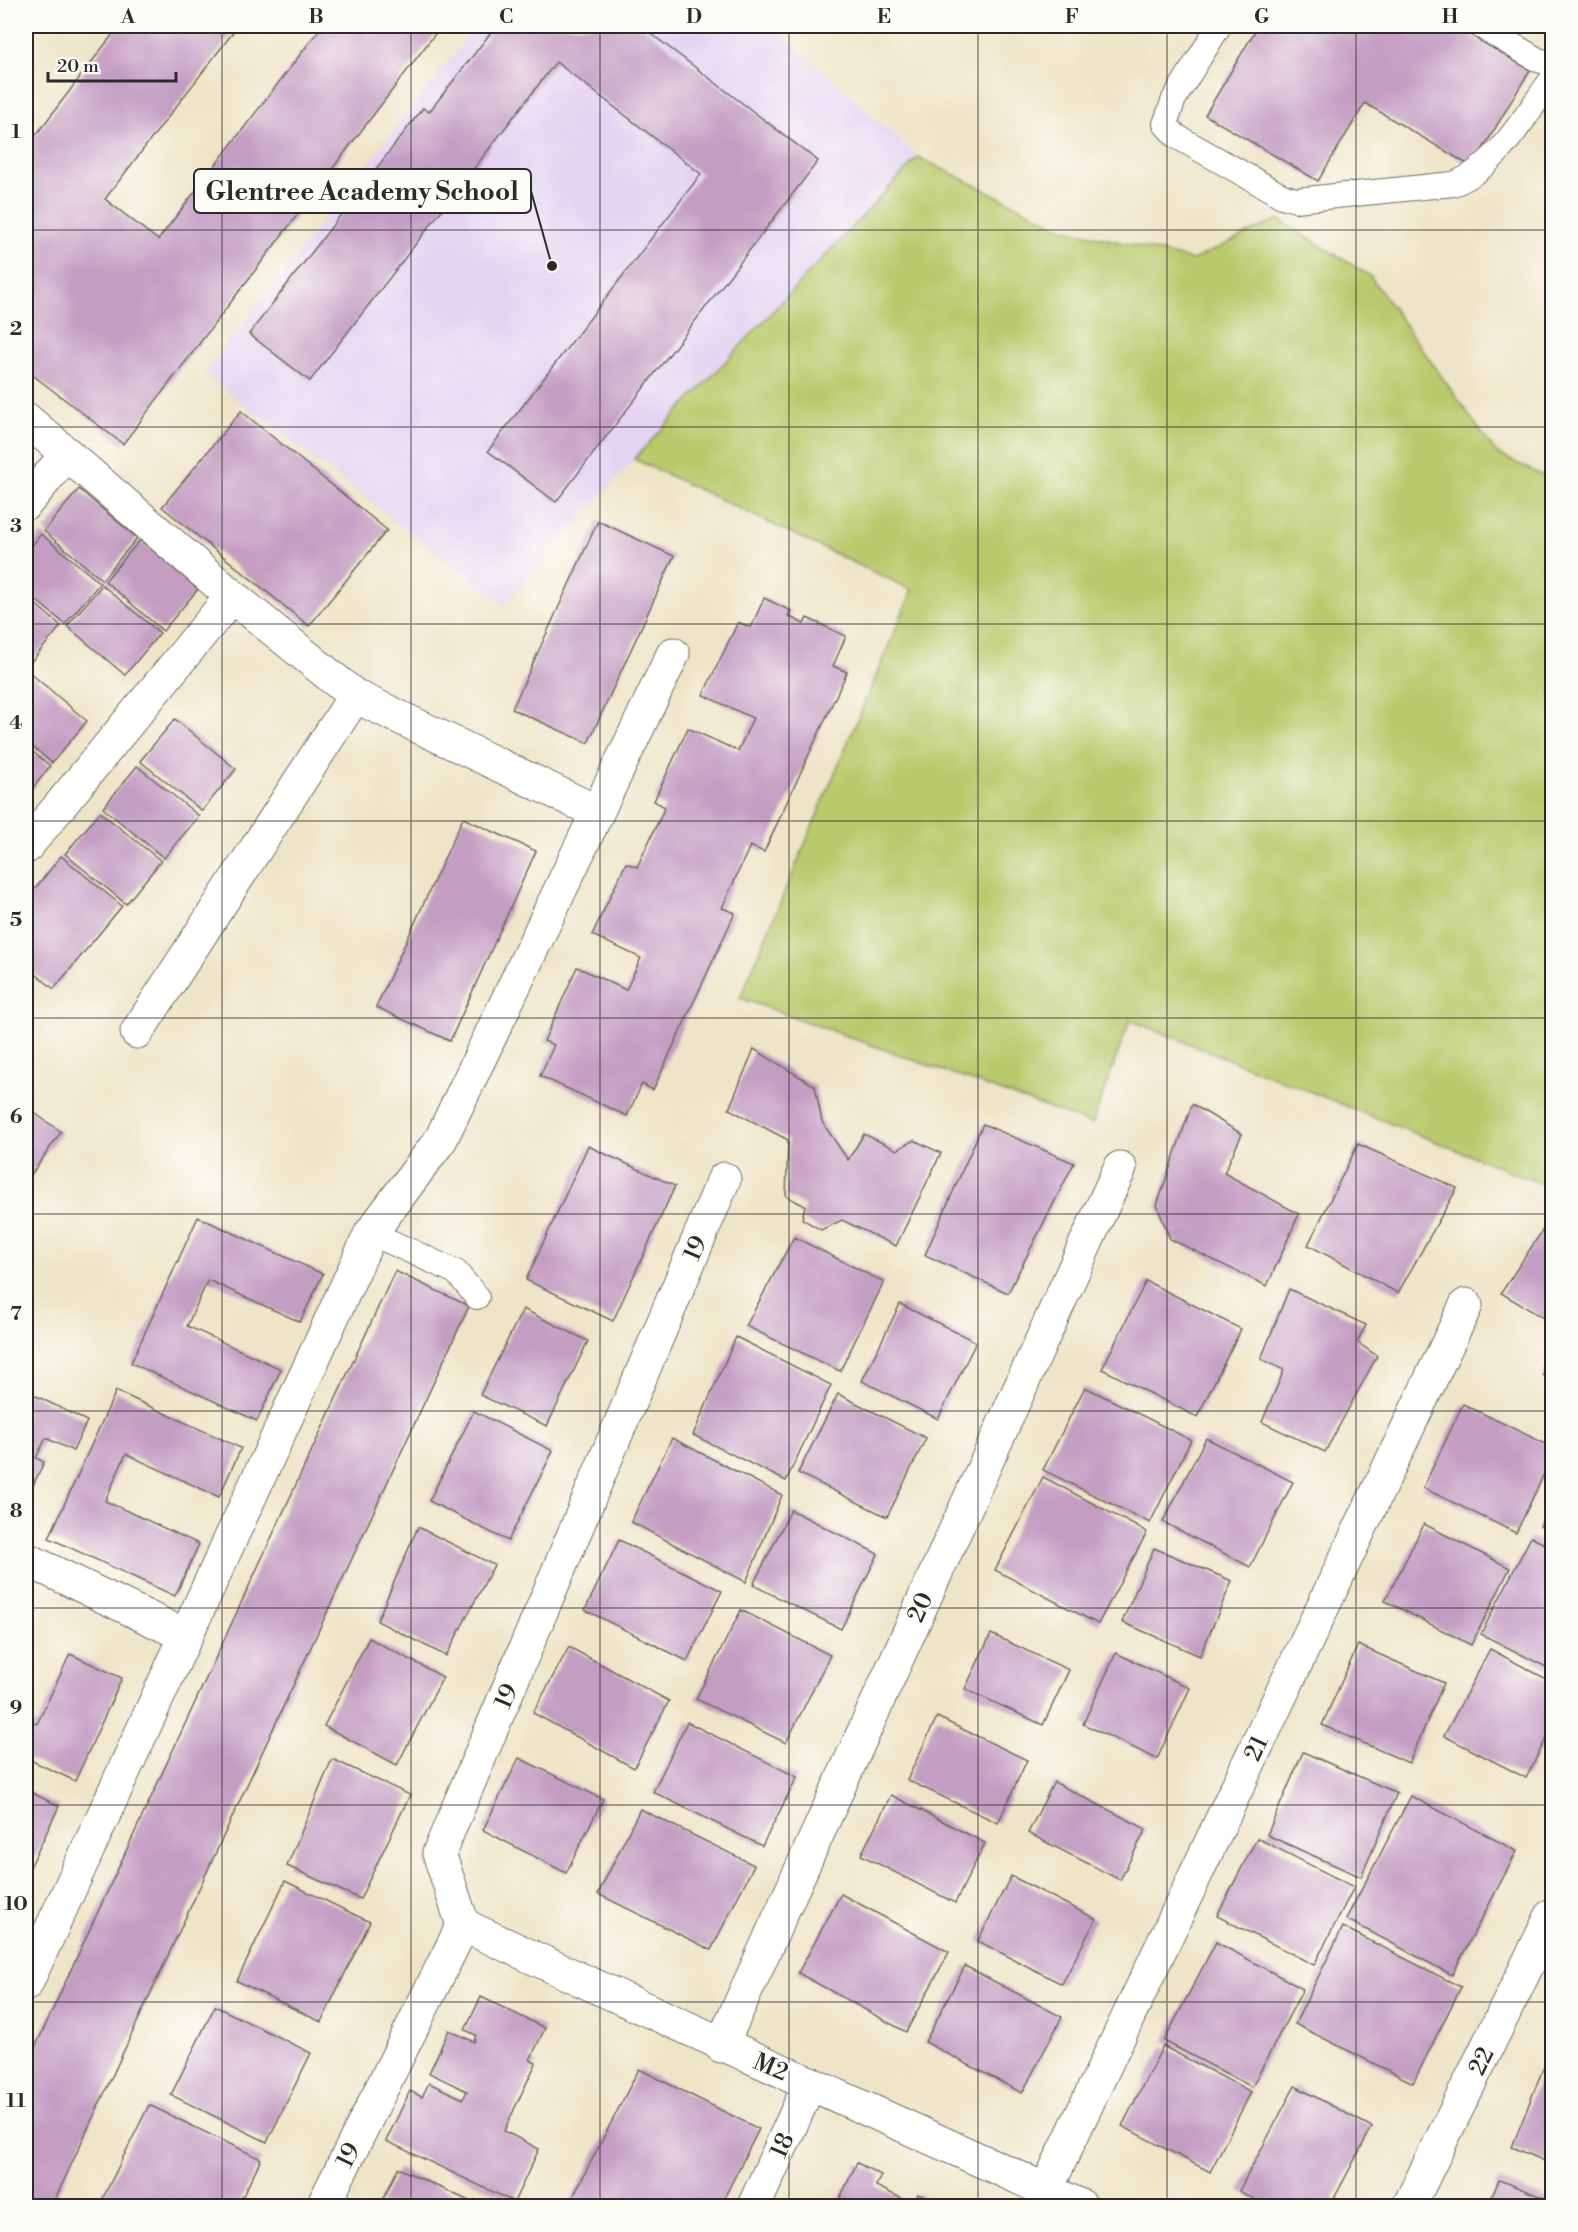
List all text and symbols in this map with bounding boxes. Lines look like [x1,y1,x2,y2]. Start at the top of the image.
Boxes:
text: A [120,5,136,30]
text: B [308,5,324,30]
text: C [499,5,513,30]
text: D [686,5,702,30]
text: E [877,5,891,30]
text: F [1065,5,1079,30]
text: G [1254,5,1270,30]
text: H [1442,5,1459,30]
scale bar [48,45,176,83]
text: 20 m [57,55,99,78]
text: 1 [11,120,21,145]
callout: Glentree Academy School [194,169,531,213]
text: Glentree Academy School [205,176,519,208]
text: 2 [10,317,22,342]
text: 3 [10,514,22,539]
text: 4 [9,711,23,736]
text: 5 [10,908,22,933]
text: 6 [10,1105,23,1130]
street label: 19 [677,1231,714,1265]
text: 7 [10,1302,22,1327]
text: 8 [10,1499,23,1524]
street label: 20 [901,1588,941,1627]
street label: 19 [488,1679,525,1713]
text: 9 [10,1696,22,1721]
street label: 21 [1238,1730,1276,1766]
text: 10 [4,1892,28,1917]
street label: 22 [1462,2043,1501,2080]
street label: M2 [749,2047,793,2089]
text: 11 [6,2089,26,2114]
street label: 18 [764,2128,802,2163]
street label: 19 [330,2138,368,2173]

